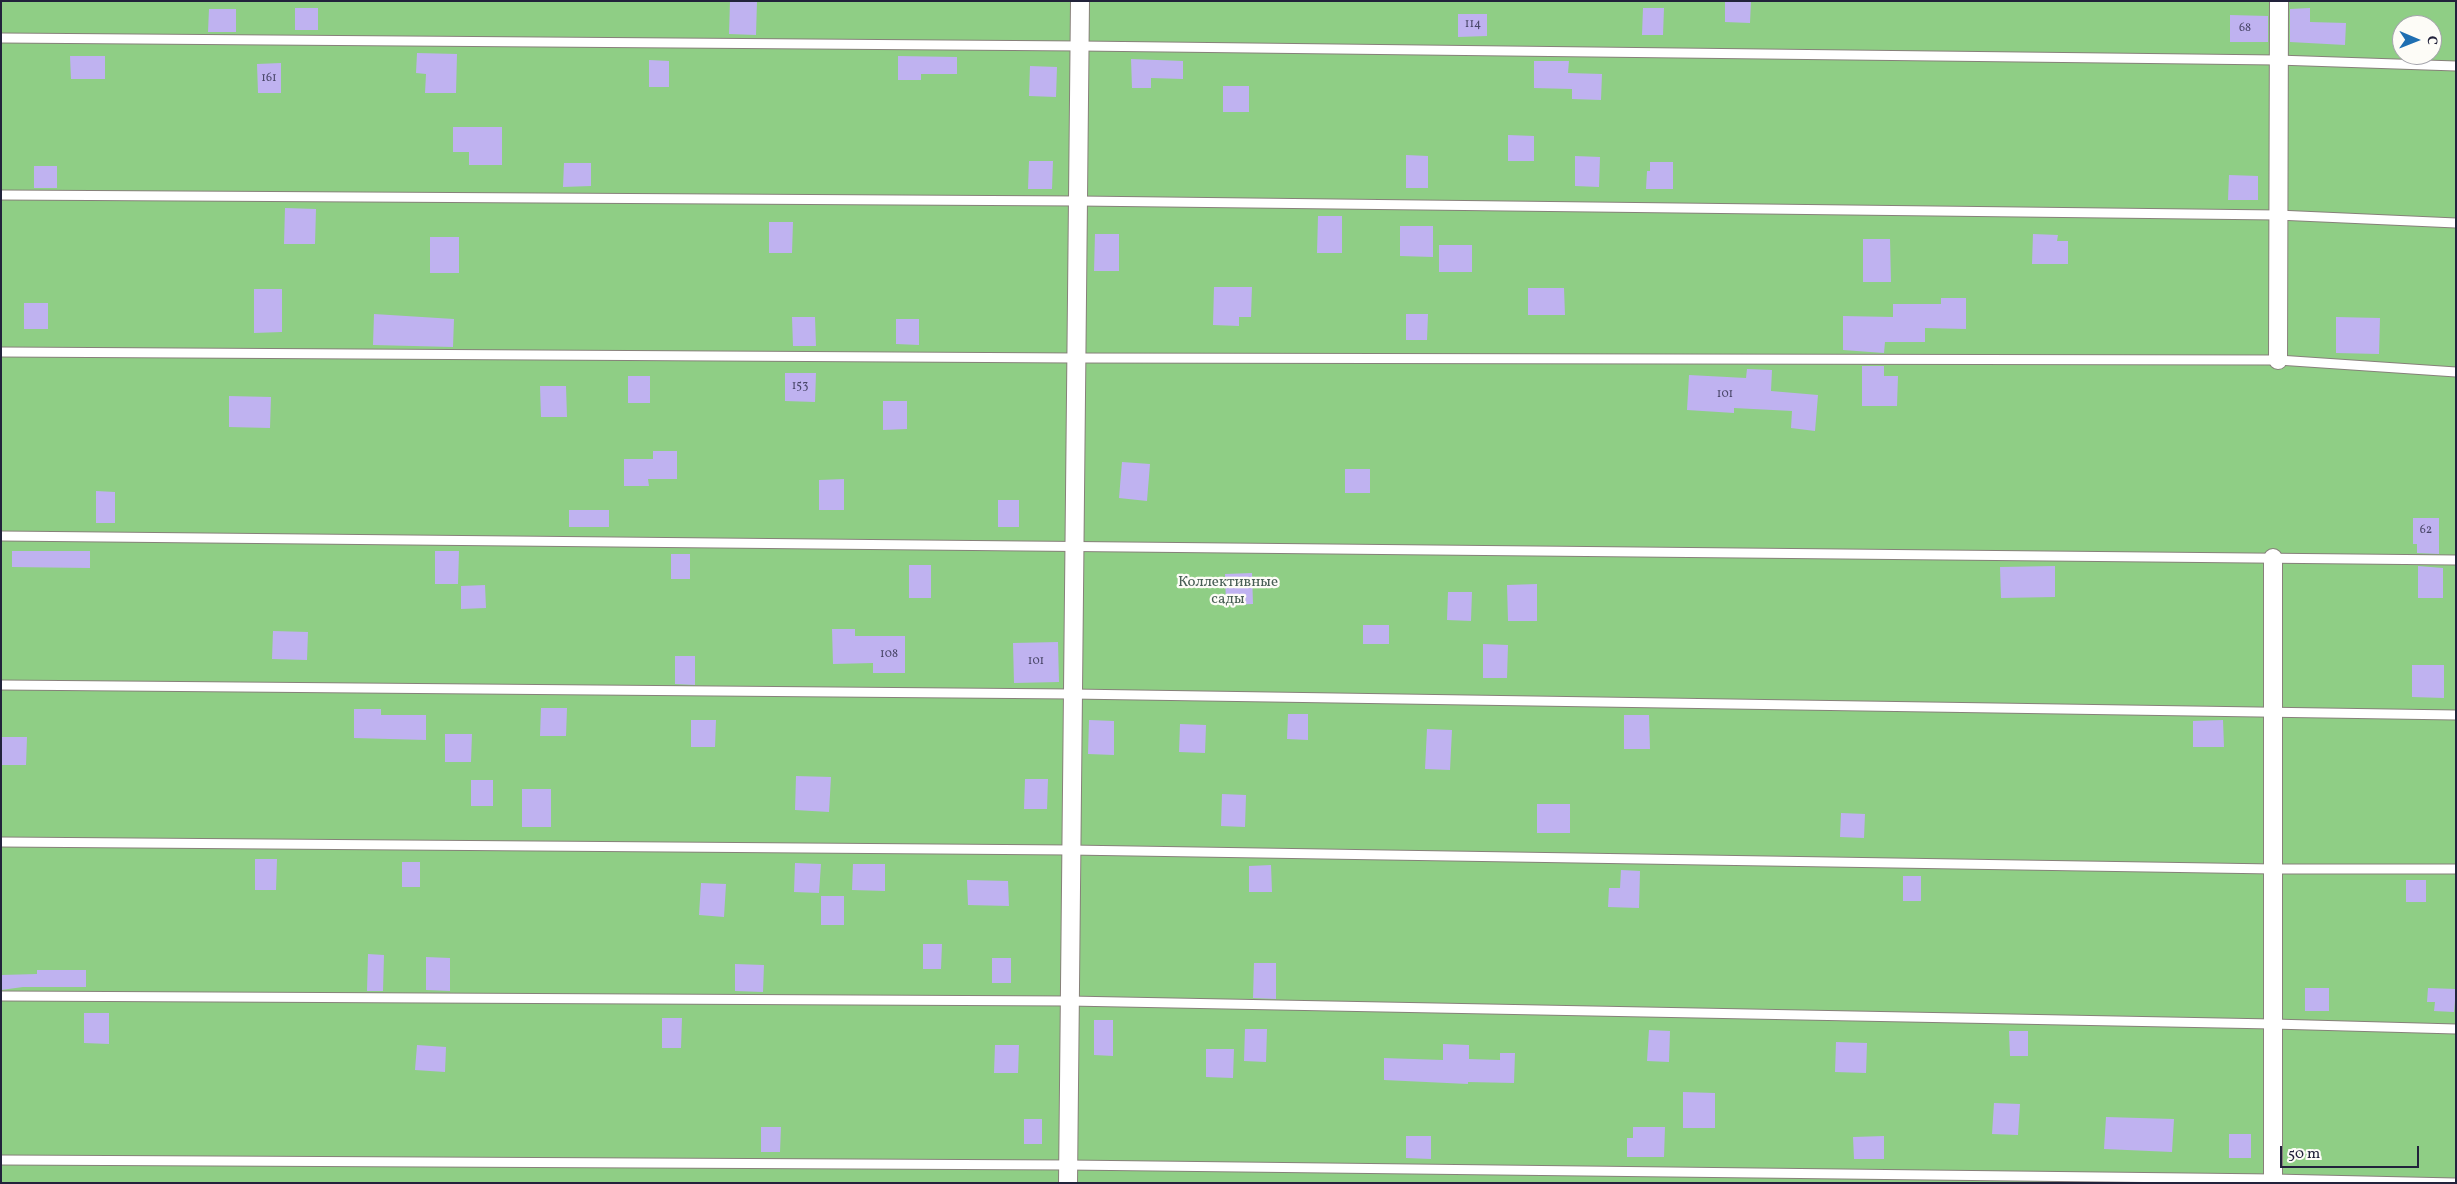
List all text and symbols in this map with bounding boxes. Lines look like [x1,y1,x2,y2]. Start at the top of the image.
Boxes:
north arrow [2392,15,2442,65]
house number: 114 [1465,18,1481,32]
house number: 68 [2239,22,2251,36]
text: С [2422,36,2441,45]
house number: 161 [261,72,277,86]
house number: 153 [792,380,808,394]
house number: 101 [1717,388,1733,402]
house number: 62 [2420,524,2432,538]
park label: Коллективные сады [1178,574,1278,609]
house number: 108 [880,648,898,662]
house number: 101 [1028,655,1044,669]
scale bar [2282,1136,2421,1168]
text: 50 m [2288,1144,2320,1165]

